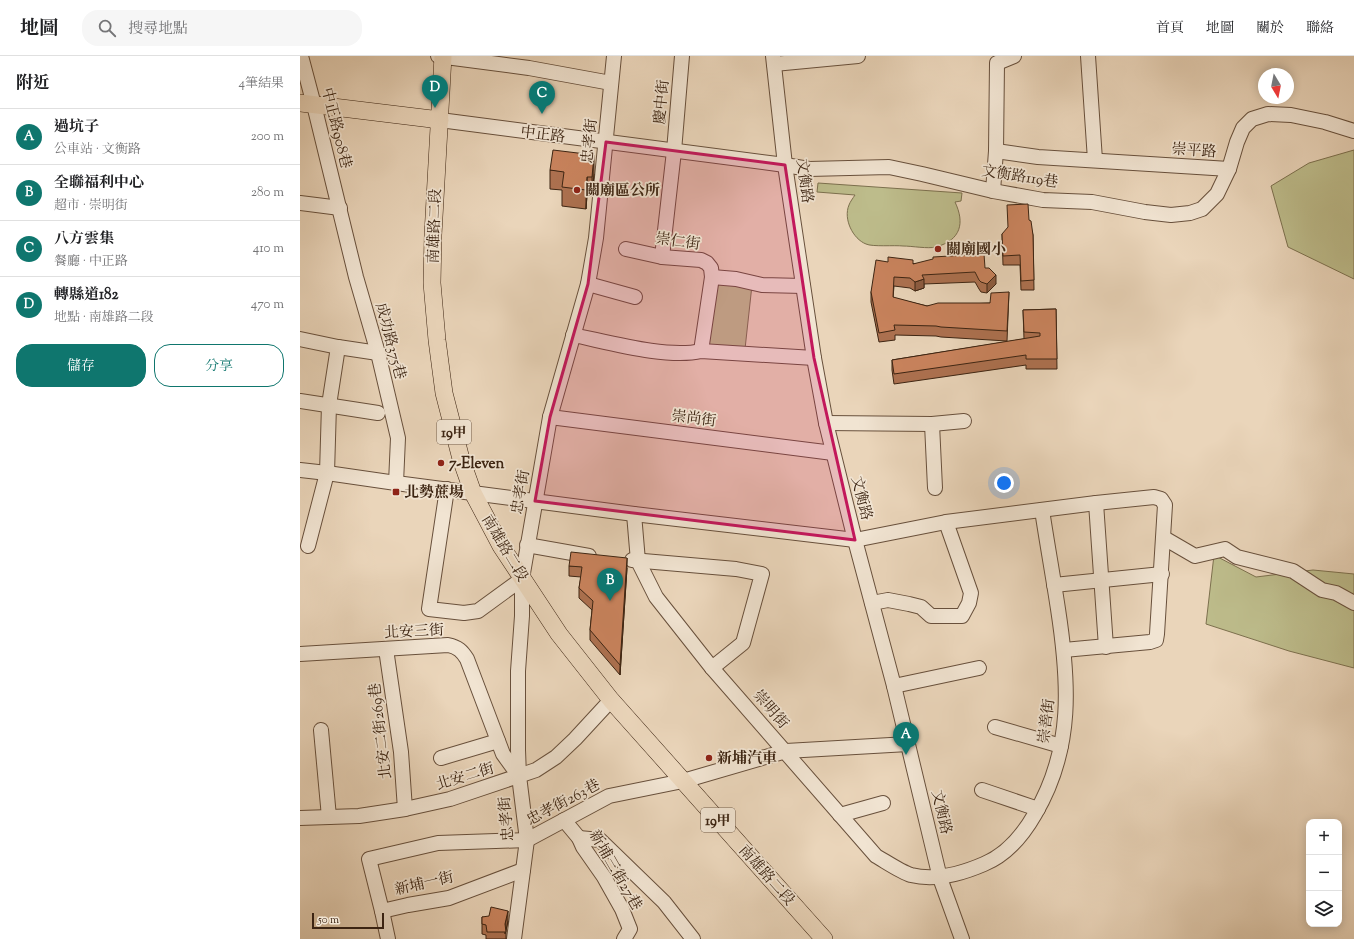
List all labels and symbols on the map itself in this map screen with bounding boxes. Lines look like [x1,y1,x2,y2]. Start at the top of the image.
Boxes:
north arrow [1258,68,1294,104]
pin: D [422,75,448,108]
street label: 慶中街 [650,79,675,125]
pin: C [529,81,555,114]
street label: 中正路908巷 [315,86,356,171]
street label: 忠孝街 [578,118,603,165]
street label: 中正路 [519,122,566,149]
street label: 崇平路 [1171,139,1217,164]
street label: 文衡路 [790,157,817,205]
street label: 文衡路119巷 [980,161,1060,194]
place label: 關廟區公所 [585,181,660,202]
marker: 關廟區公所 [572,185,582,195]
street label: 南雄路二段 [424,188,447,264]
street label: 崇仁街 [654,229,702,256]
place label: 關廟國小 [946,240,1006,261]
marker: 關廟國小 [933,244,943,254]
street label: 成功路375巷 [369,301,410,382]
street label: 崇尚街 [670,406,717,433]
road number: 19甲 [437,420,471,444]
place label: 7-Eleven [449,454,505,475]
marker: 7-Eleven [436,458,446,468]
street label: 忠孝街 [507,468,536,516]
your location [994,473,1014,493]
street label: 文衡路 [845,474,876,523]
place label: 北勢蔗場 [404,483,464,504]
marker: 北勢蔗場 [391,487,401,497]
street label: 南雄路二段 [475,511,532,586]
pin: B [597,568,623,601]
street label: 北安三街 [384,620,445,645]
street label: 北安二街269巷 [365,682,398,780]
street label: 崇明街 [747,686,793,734]
street label: 崇善街 [1034,698,1061,745]
pin: A [893,722,919,755]
place label: 新埔汽車 [717,749,777,770]
marker: 新埔汽車 [704,753,714,763]
street label: 北安二街 [434,759,497,796]
street label: 忠孝街263巷 [523,775,604,832]
street label: 文衡路 [925,788,956,837]
street label: 忠孝街 [495,796,520,842]
road number: 19甲 [701,808,735,832]
street label: 新埔三街27巷 [583,827,646,915]
street label: 南雄路二段 [733,841,799,911]
street label: 新埔一街 [393,867,456,901]
scale bar [312,911,384,930]

